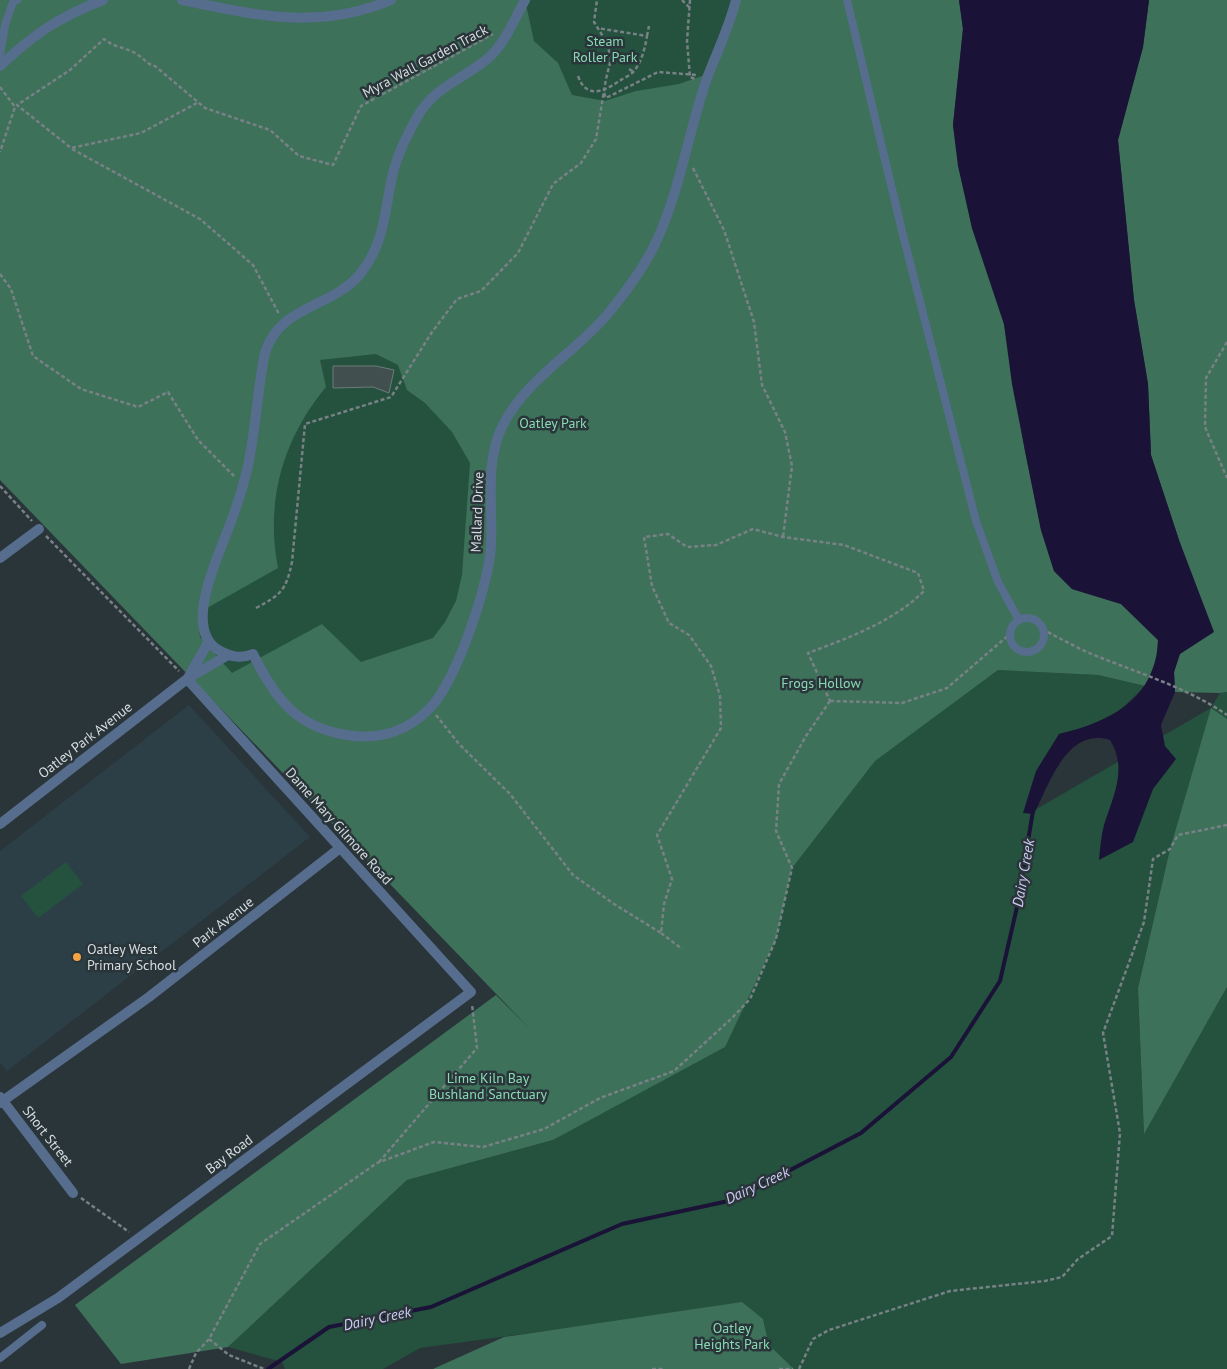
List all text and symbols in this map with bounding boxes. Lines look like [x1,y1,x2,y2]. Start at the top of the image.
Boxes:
street label: Myra Wall Garden Track [359,20,491,102]
park label: Steam Roller Park [573,32,638,66]
park label: Oatley Park [519,414,587,432]
street label: Mallard Drive [467,471,487,553]
park label: Frogs Hollow [781,674,861,692]
street label: Oatley Park Avenue [34,698,136,782]
street label: Dame Mary Gilmore Road [282,764,396,888]
water label: Dairy Creek [1008,836,1039,909]
street label: Park Avenue [189,893,257,951]
place label: Oatley West Primary School [87,940,176,974]
marker: Oatley West Primary School [71,951,83,963]
park label: Lime Kiln Bay Bushland Sanctuary [429,1069,548,1103]
street label: Short Street [19,1102,77,1170]
street label: Bay Road [202,1130,256,1178]
water label: Dairy Creek [722,1161,793,1208]
water label: Dairy Creek [341,1301,414,1334]
park label: Oatley Heights Park [694,1319,770,1353]

